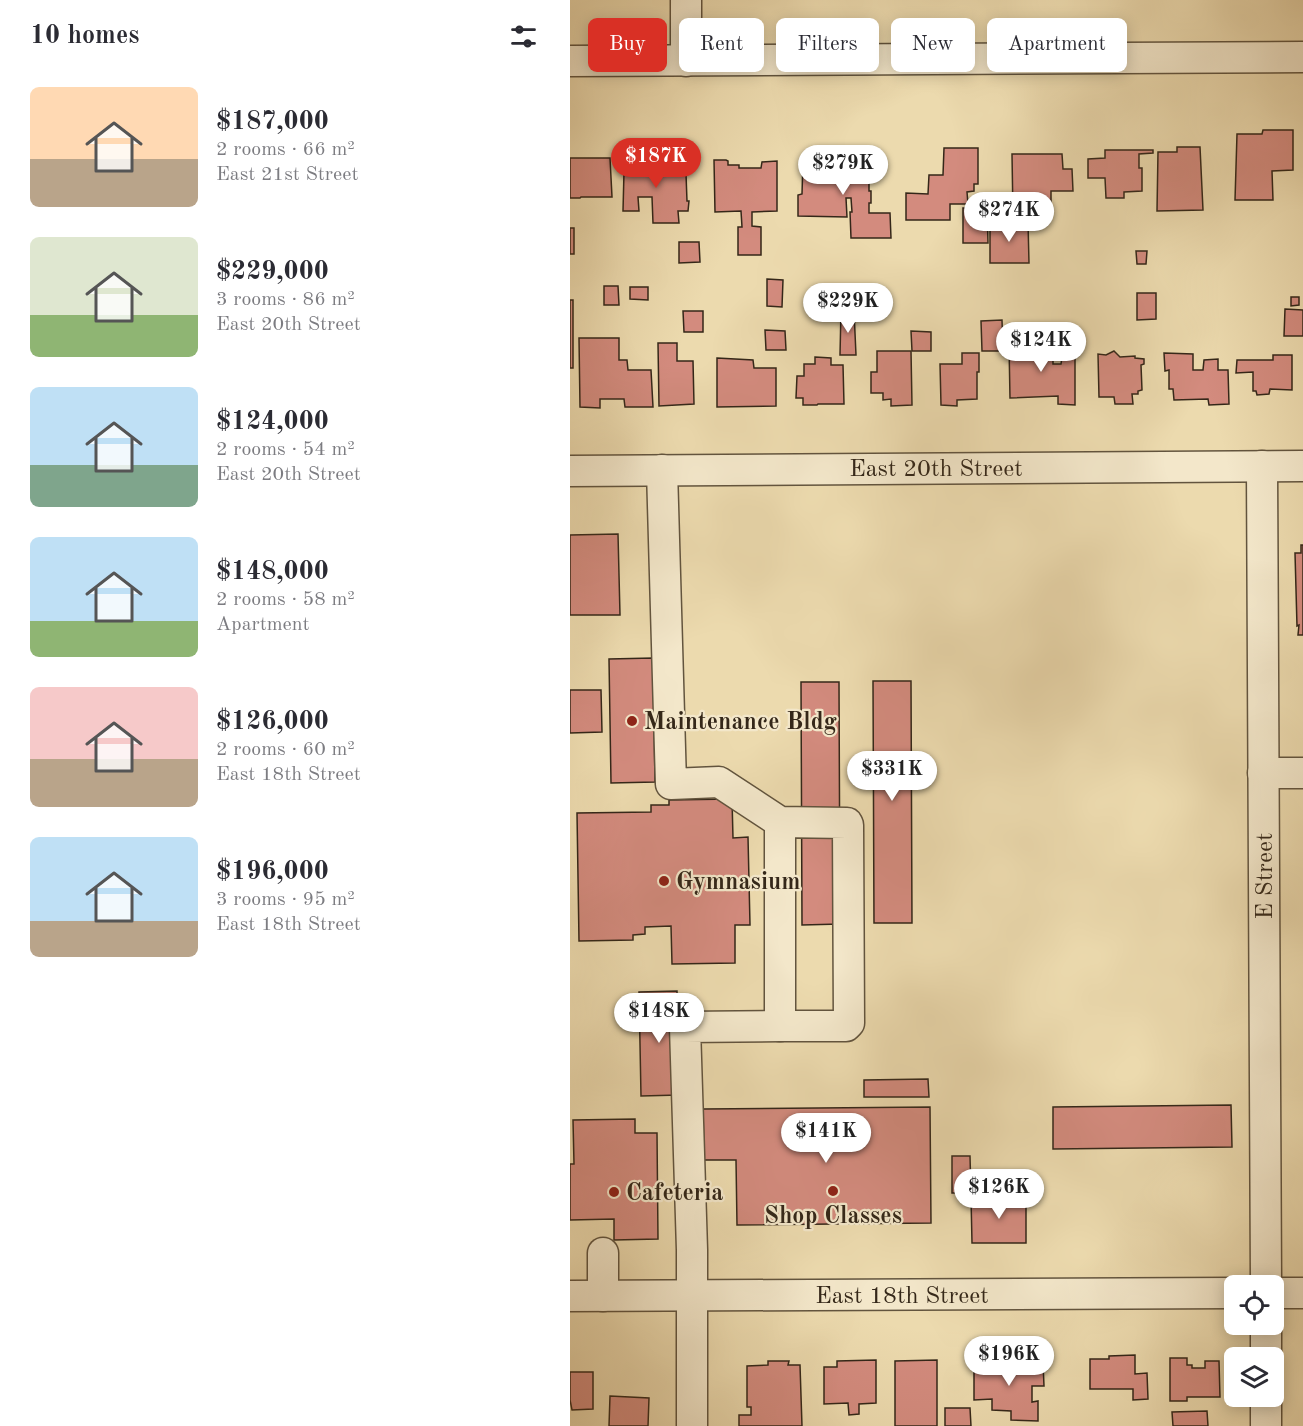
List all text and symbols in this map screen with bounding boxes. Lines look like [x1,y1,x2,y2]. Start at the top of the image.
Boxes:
chip: Buy [588,18,667,72]
chip: Rent [679,18,764,72]
chip: Filters [776,18,879,72]
chip: New [891,18,975,72]
chip: Apartment [987,18,1127,72]
icon: filters [507,20,540,53]
text: 10 homes [30,23,139,49]
text: $187,000 [216,109,329,135]
icon: home [78,111,150,183]
pin: $187K [614,138,698,189]
text: 2 rooms · 66 m² [216,140,355,160]
pin: $279K [801,145,885,196]
text: $187K [625,147,687,167]
text: $279K [812,154,874,174]
text: East 21st Street [216,165,358,185]
pin: $274K [967,192,1051,243]
text: $274K [978,201,1040,221]
text: $229,000 [216,259,329,285]
icon: home [78,261,150,333]
pin: $229K [806,283,890,334]
text: 3 rooms · 86 m² [216,290,355,310]
text: $229K [817,292,879,312]
text: East 20th Street [216,315,361,335]
pin: $124K [999,322,1083,373]
text: $124K [1010,331,1072,351]
text: $124,000 [216,409,329,435]
icon: home [78,411,150,483]
text: 2 rooms · 54 m² [216,440,355,460]
street label: East 20th Street [849,458,1023,482]
text: East 20th Street [216,465,361,485]
text: $148,000 [216,559,329,585]
icon: home [78,561,150,633]
text: 2 rooms · 58 m² [216,590,355,610]
text: Apartment [216,615,310,635]
text: $126,000 [216,709,329,735]
icon: home [78,711,150,783]
place label: Maintenance Bldg [644,711,838,735]
marker: Maintenance Bldg [625,714,639,728]
text: 2 rooms · 60 m² [216,740,355,760]
pin: $331K [850,751,934,802]
text: $331K [861,760,923,780]
text: East 18th Street [216,765,361,785]
street label: E Street [1254,833,1278,919]
text: $196,000 [216,859,329,885]
icon: home [78,861,150,933]
place label: Gymnasium [676,871,800,895]
marker: Gymnasium [657,874,671,888]
text: 3 rooms · 95 m² [216,890,355,910]
text: East 18th Street [216,915,361,935]
pin: $148K [617,993,701,1044]
text: $148K [628,1002,690,1022]
pin: $141K [784,1113,868,1164]
text: $141K [795,1122,857,1142]
pin: $126K [957,1169,1041,1220]
text: $126K [968,1178,1030,1198]
place label: Cafeteria [626,1182,724,1206]
marker: Shop Classes [826,1184,840,1198]
marker: Cafeteria [607,1185,621,1199]
place label: Shop Classes [764,1205,902,1229]
map controls [1224,1275,1284,1407]
button: locate [1224,1275,1284,1335]
street label: East 18th Street [815,1285,989,1309]
pin: $196K [967,1336,1051,1387]
text: $196K [978,1345,1040,1365]
button: layers [1224,1347,1284,1407]

